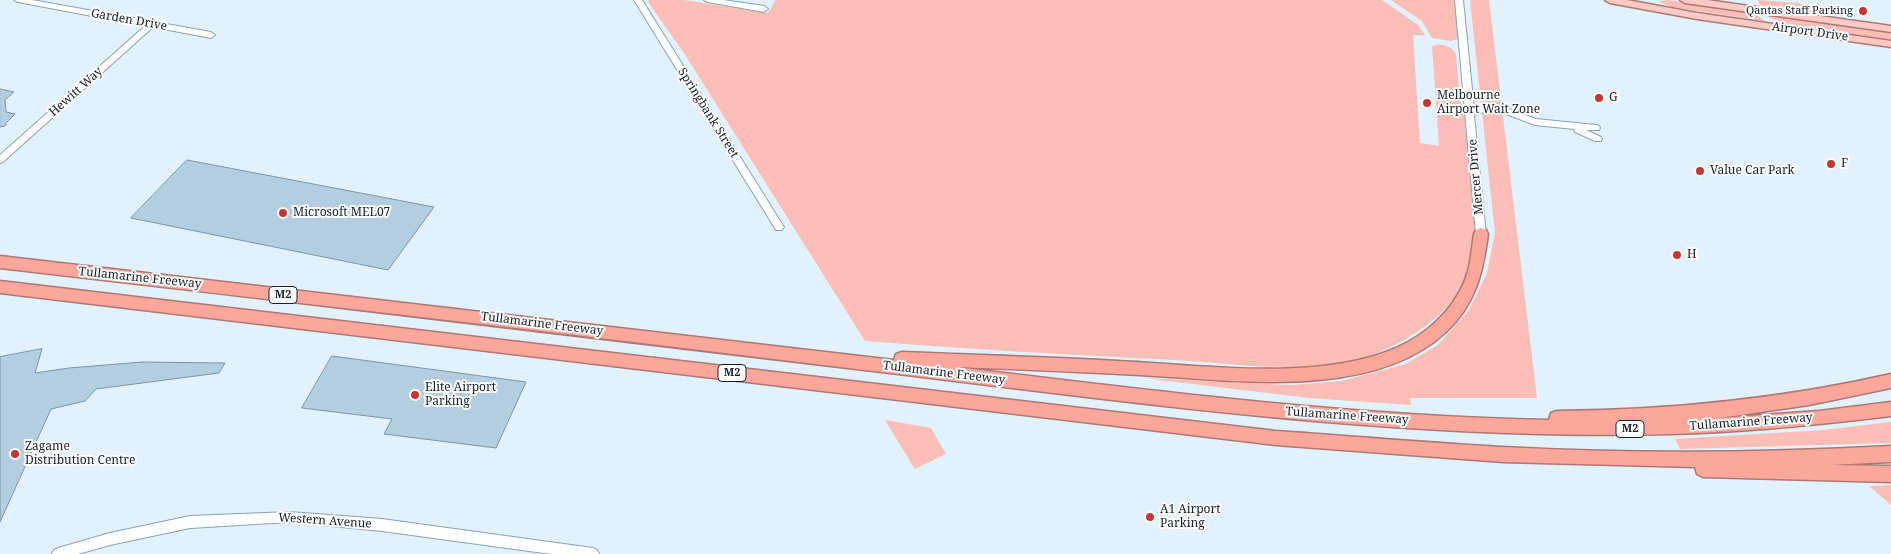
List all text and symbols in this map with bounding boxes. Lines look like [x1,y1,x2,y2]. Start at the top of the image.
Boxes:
place label: Qantas Staff Parking [1746,4,1853,18]
marker: Qantas Staff Parking [1857,5,1869,17]
street label: Garden Drive [90,6,168,34]
street label: Airport Drive [1771,20,1849,44]
street label: Hewitt Way [46,64,106,120]
street label: Springbank Street [675,65,741,161]
place label: Melbourne Airport Wait Zone [1437,89,1540,117]
place label: G [1609,91,1618,105]
marker: G [1593,92,1605,104]
marker: Melbourne Airport Wait Zone [1421,97,1433,109]
street label: Mercer Drive [1466,139,1486,215]
place label: F [1841,157,1848,171]
marker: F [1825,158,1837,170]
place label: Value Car Park [1710,164,1795,178]
marker: Value Car Park [1694,165,1706,177]
place label: Microsoft MEL07 [293,206,390,220]
marker: Microsoft MEL07 [277,207,289,219]
place label: H [1687,248,1697,262]
marker: H [1671,249,1683,261]
street label: Tullamarine Freeway [78,264,202,292]
road number: M2 [269,286,297,304]
street label: Tullamarine Freeway [480,309,604,339]
street label: Tullamarine Freeway [882,358,1006,388]
road number: M2 [718,364,746,382]
place label: Elite Airport Parking [425,381,496,409]
marker: Elite Airport Parking [409,389,421,401]
street label: Tullamarine Freeway [1285,405,1409,427]
street label: Tullamarine Freeway [1689,411,1813,433]
road number: M2 [1616,420,1644,438]
place label: Zagame Distribution Centre [25,440,135,468]
marker: Zagame Distribution Centre [9,448,21,460]
place label: A1 Airport Parking [1160,503,1220,531]
street label: Western Avenue [278,511,372,531]
marker: A1 Airport Parking [1144,511,1156,523]

